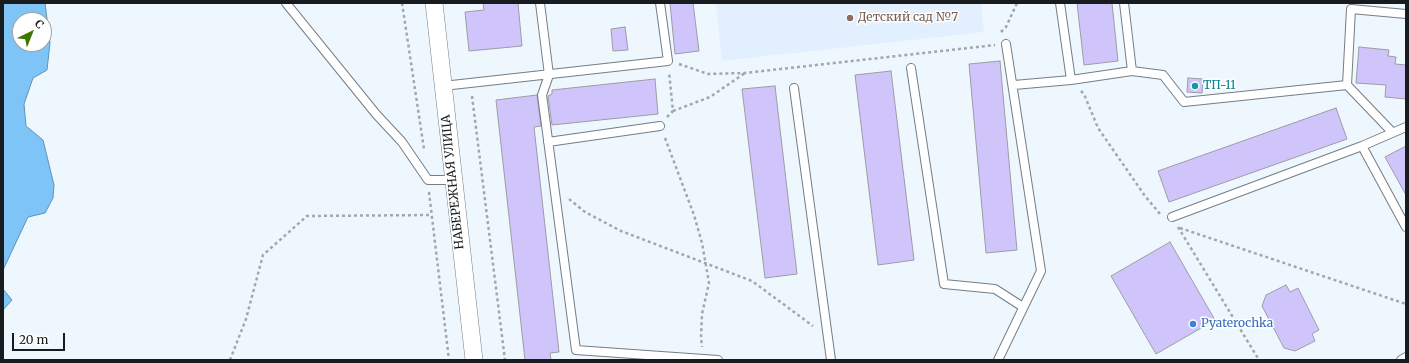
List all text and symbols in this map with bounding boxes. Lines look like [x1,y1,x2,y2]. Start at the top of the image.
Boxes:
place label: Детский сад №7 [858,11,958,25]
north arrow [12,12,52,52]
marker: Детский сад №7 [845,13,855,23]
text: С [32,16,47,32]
place label: ТП-11 [1203,79,1236,93]
marker: ТП-11 [1190,81,1200,91]
street label: НАБЕРЕЖНАЯ УЛИЦА [439,114,467,250]
place label: Pyaterochka [1201,317,1273,331]
marker: Pyaterochka [1188,319,1198,329]
scale bar [14,325,67,351]
text: 20 m [19,332,48,347]

